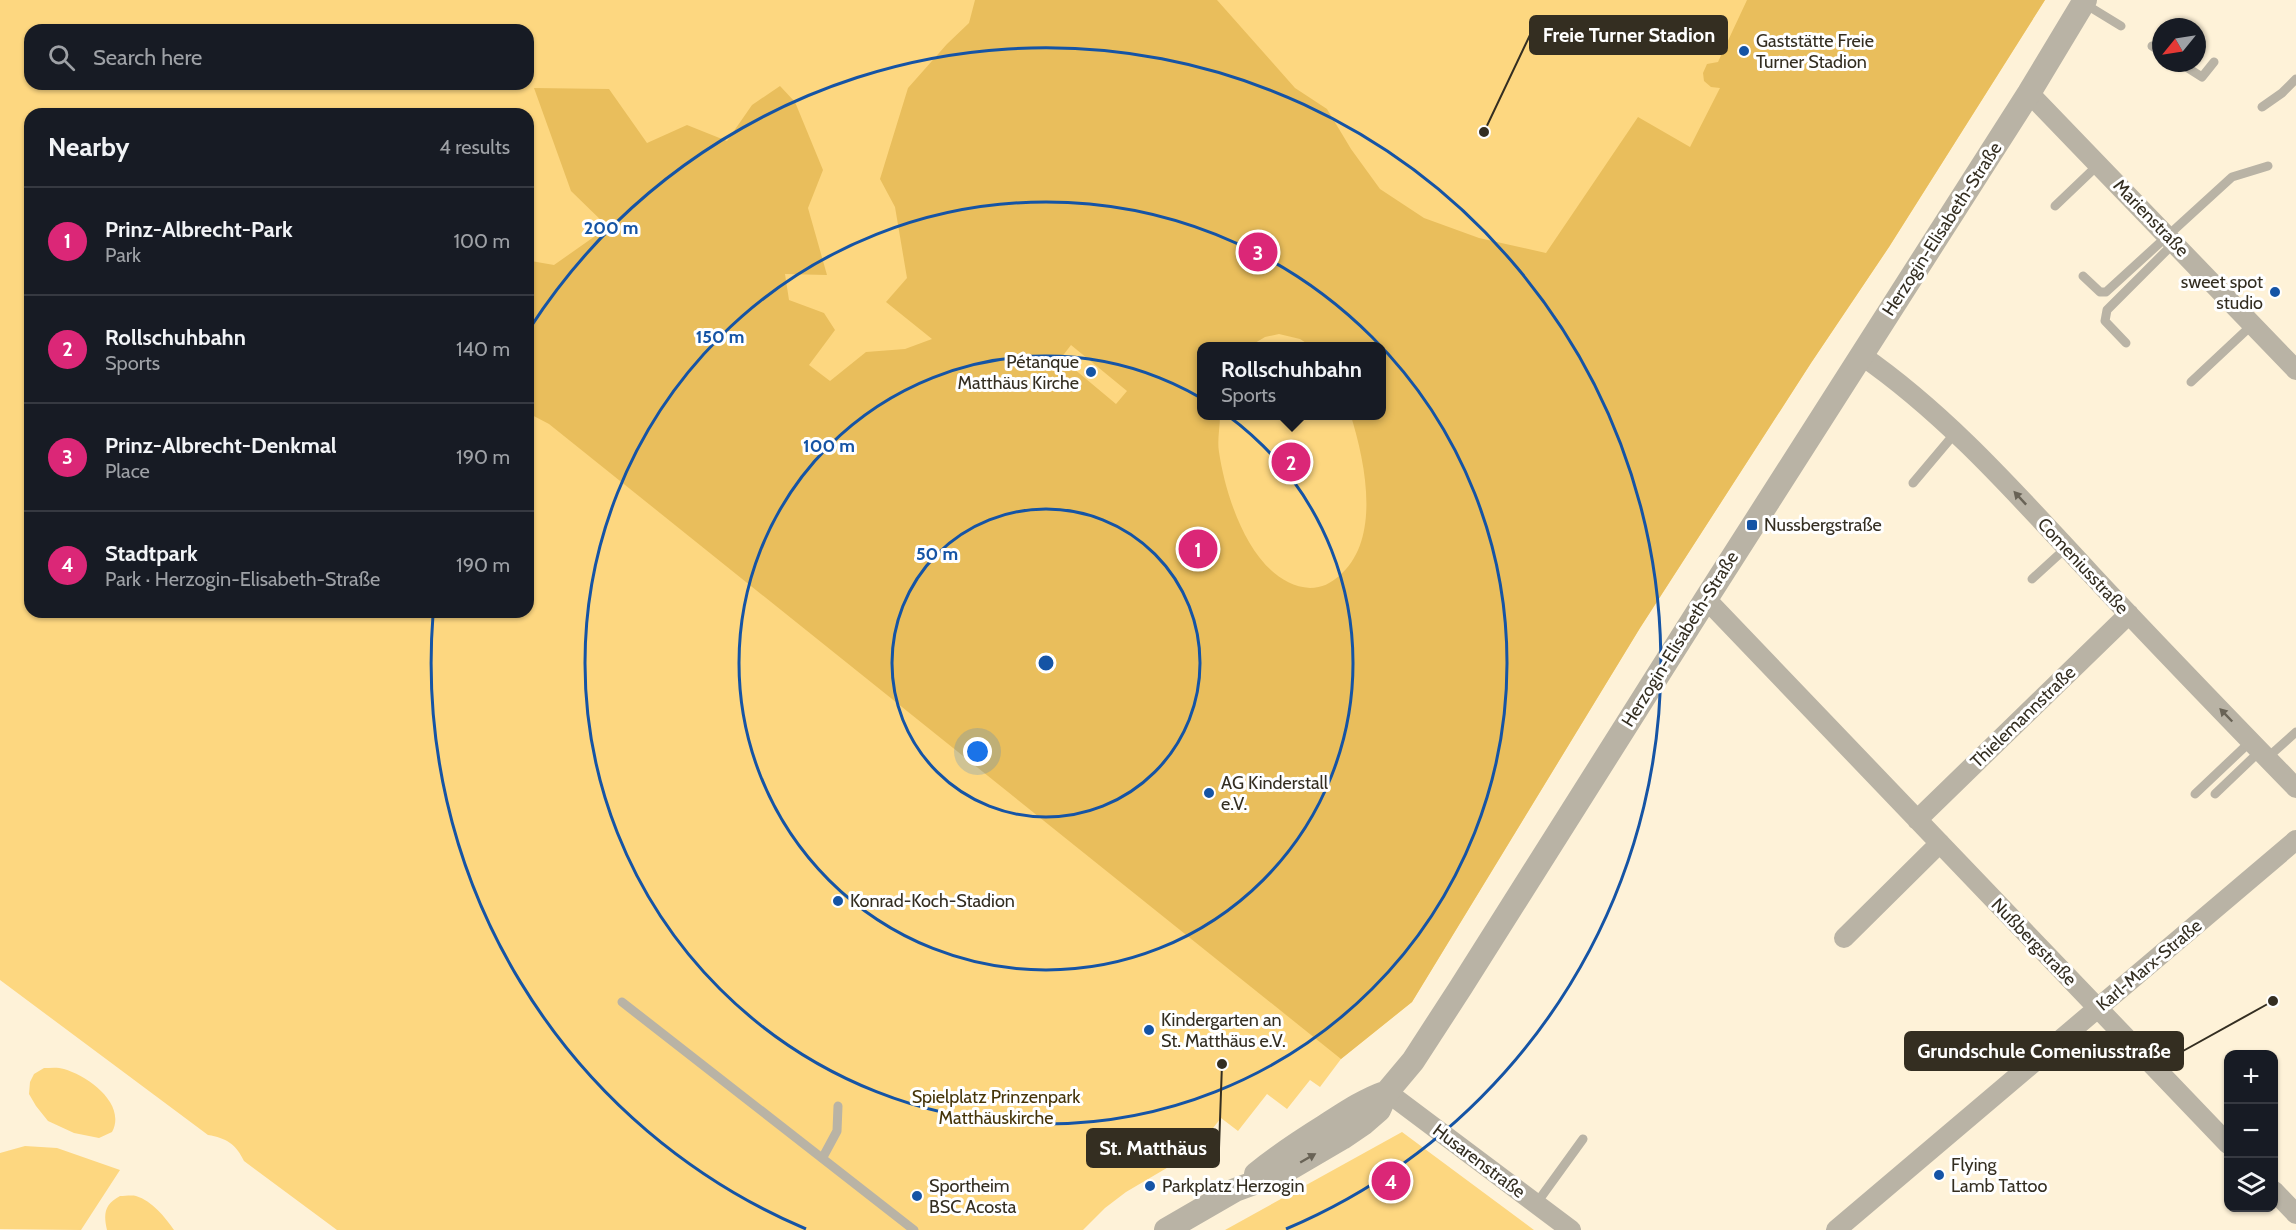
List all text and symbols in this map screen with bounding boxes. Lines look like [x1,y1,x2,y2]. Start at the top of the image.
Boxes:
callout: Freie Turner Stadion [1530,16,1727,54]
north arrow [2152,18,2206,72]
text: Freie Turner Stadion [1543,23,1715,47]
search box [24,24,534,90]
place label: Gaststätte Freie Turner Stadion [1756,30,1874,73]
icon: search [45,41,78,74]
text: Search here [93,44,202,71]
marker: Gaststätte Freie Turner Stadion [1737,44,1751,58]
text: Nearby [48,131,129,163]
text: 4 results [439,135,510,159]
street label: Herzogin-Elisabeth-Straße [1878,138,2006,320]
street label: Marienstraße [2109,175,2193,261]
text: Prinz-Albrecht-Park [105,216,293,243]
text: 200 m [584,217,638,239]
text: 1 [64,229,71,253]
text: 100 m [454,229,510,253]
pin: 3 [1238,230,1278,274]
text: Park [105,243,141,267]
place label: sweet spot studio [2181,271,2263,314]
marker: sweet spot studio [2268,285,2282,299]
text: Rollschuhbahn [105,324,246,351]
text: 150 m [696,326,744,348]
text: 2 [62,337,73,361]
text: 140 m [456,337,510,361]
popup [1197,342,1386,420]
text: Sports [105,351,160,375]
place label: Pétanque Matthäus Kirche [958,351,1079,394]
text: Rollschuhbahn [1221,356,1362,383]
marker: Pétanque Matthäus Kirche [1084,365,1098,379]
text: Sports [1221,383,1276,407]
text: Prinz-Albrecht-Denkmal [105,432,337,459]
text: 100 m [803,435,855,457]
pin: 2 [1272,440,1310,484]
text: 3 [62,445,73,469]
text: 190 m [456,445,510,469]
text: Place [105,459,150,483]
one-way arrow [2013,491,2027,505]
street label: Comeniusstraße [2033,513,2133,619]
place label: Nussbergstraße [1764,514,1882,536]
marker: Nussbergstraße [1745,518,1759,532]
pin: 1 [1178,526,1218,572]
text: Stadtpark [105,540,198,567]
text: 50 m [916,543,958,565]
street label: Herzogin-Elisabeth-Straße [1617,547,1743,731]
text: 4 [61,553,74,577]
text: 190 m [456,553,510,577]
text: Park · Herzogin-Elisabeth-Straße [105,567,380,591]
centre of rings [1036,653,1056,673]
street label: Thielemannstraße [1966,661,2080,773]
one-way arrow [2220,709,2234,723]
your location [963,737,992,766]
place label: AG Kinderstall e.V. [1221,772,1329,815]
marker: AG Kinderstall e.V. [1202,786,1216,800]
place label: Konrad-Koch-Stadion [850,890,1015,912]
marker: Konrad-Koch-Stadion [831,894,845,908]
street label: Nußbergstraße [1987,894,2081,990]
street label: Karl-Marx-Straße [2092,914,2206,1016]
place label: Kindergarten an St. Matthäus e.V. [1161,1009,1286,1052]
marker: Kindergarten an St. Matthäus e.V. [1142,1023,1156,1037]
callout: Grundschule Comeniusstraße [1905,1032,2183,1070]
text: Grundschule Comeniusstraße [1917,1039,2171,1063]
map controls [2224,1050,2278,1212]
button: + [2224,1050,2278,1104]
park label: Spielplatz Prinzenpark Matthäuskirche [912,1086,1081,1129]
button: − [2224,1104,2278,1158]
street label: Husarenstraße [1428,1119,1530,1203]
callout: St. Matthäus [1087,1129,1219,1167]
text: St. Matthäus [1099,1136,1207,1160]
one-way arrow [1299,1153,1316,1163]
place label: Flying Lamb Tattoo [1951,1154,2047,1197]
pin: 4 [1372,1158,1410,1204]
button: layers [2224,1158,2278,1212]
marker: Flying Lamb Tattoo [1932,1168,1946,1182]
place label: Sportheim BSC Acosta [929,1175,1017,1218]
place label: Parkplatz Herzogin [1162,1175,1305,1197]
marker: Parkplatz Herzogin [1143,1179,1157,1193]
marker: Sportheim BSC Acosta [910,1189,924,1203]

